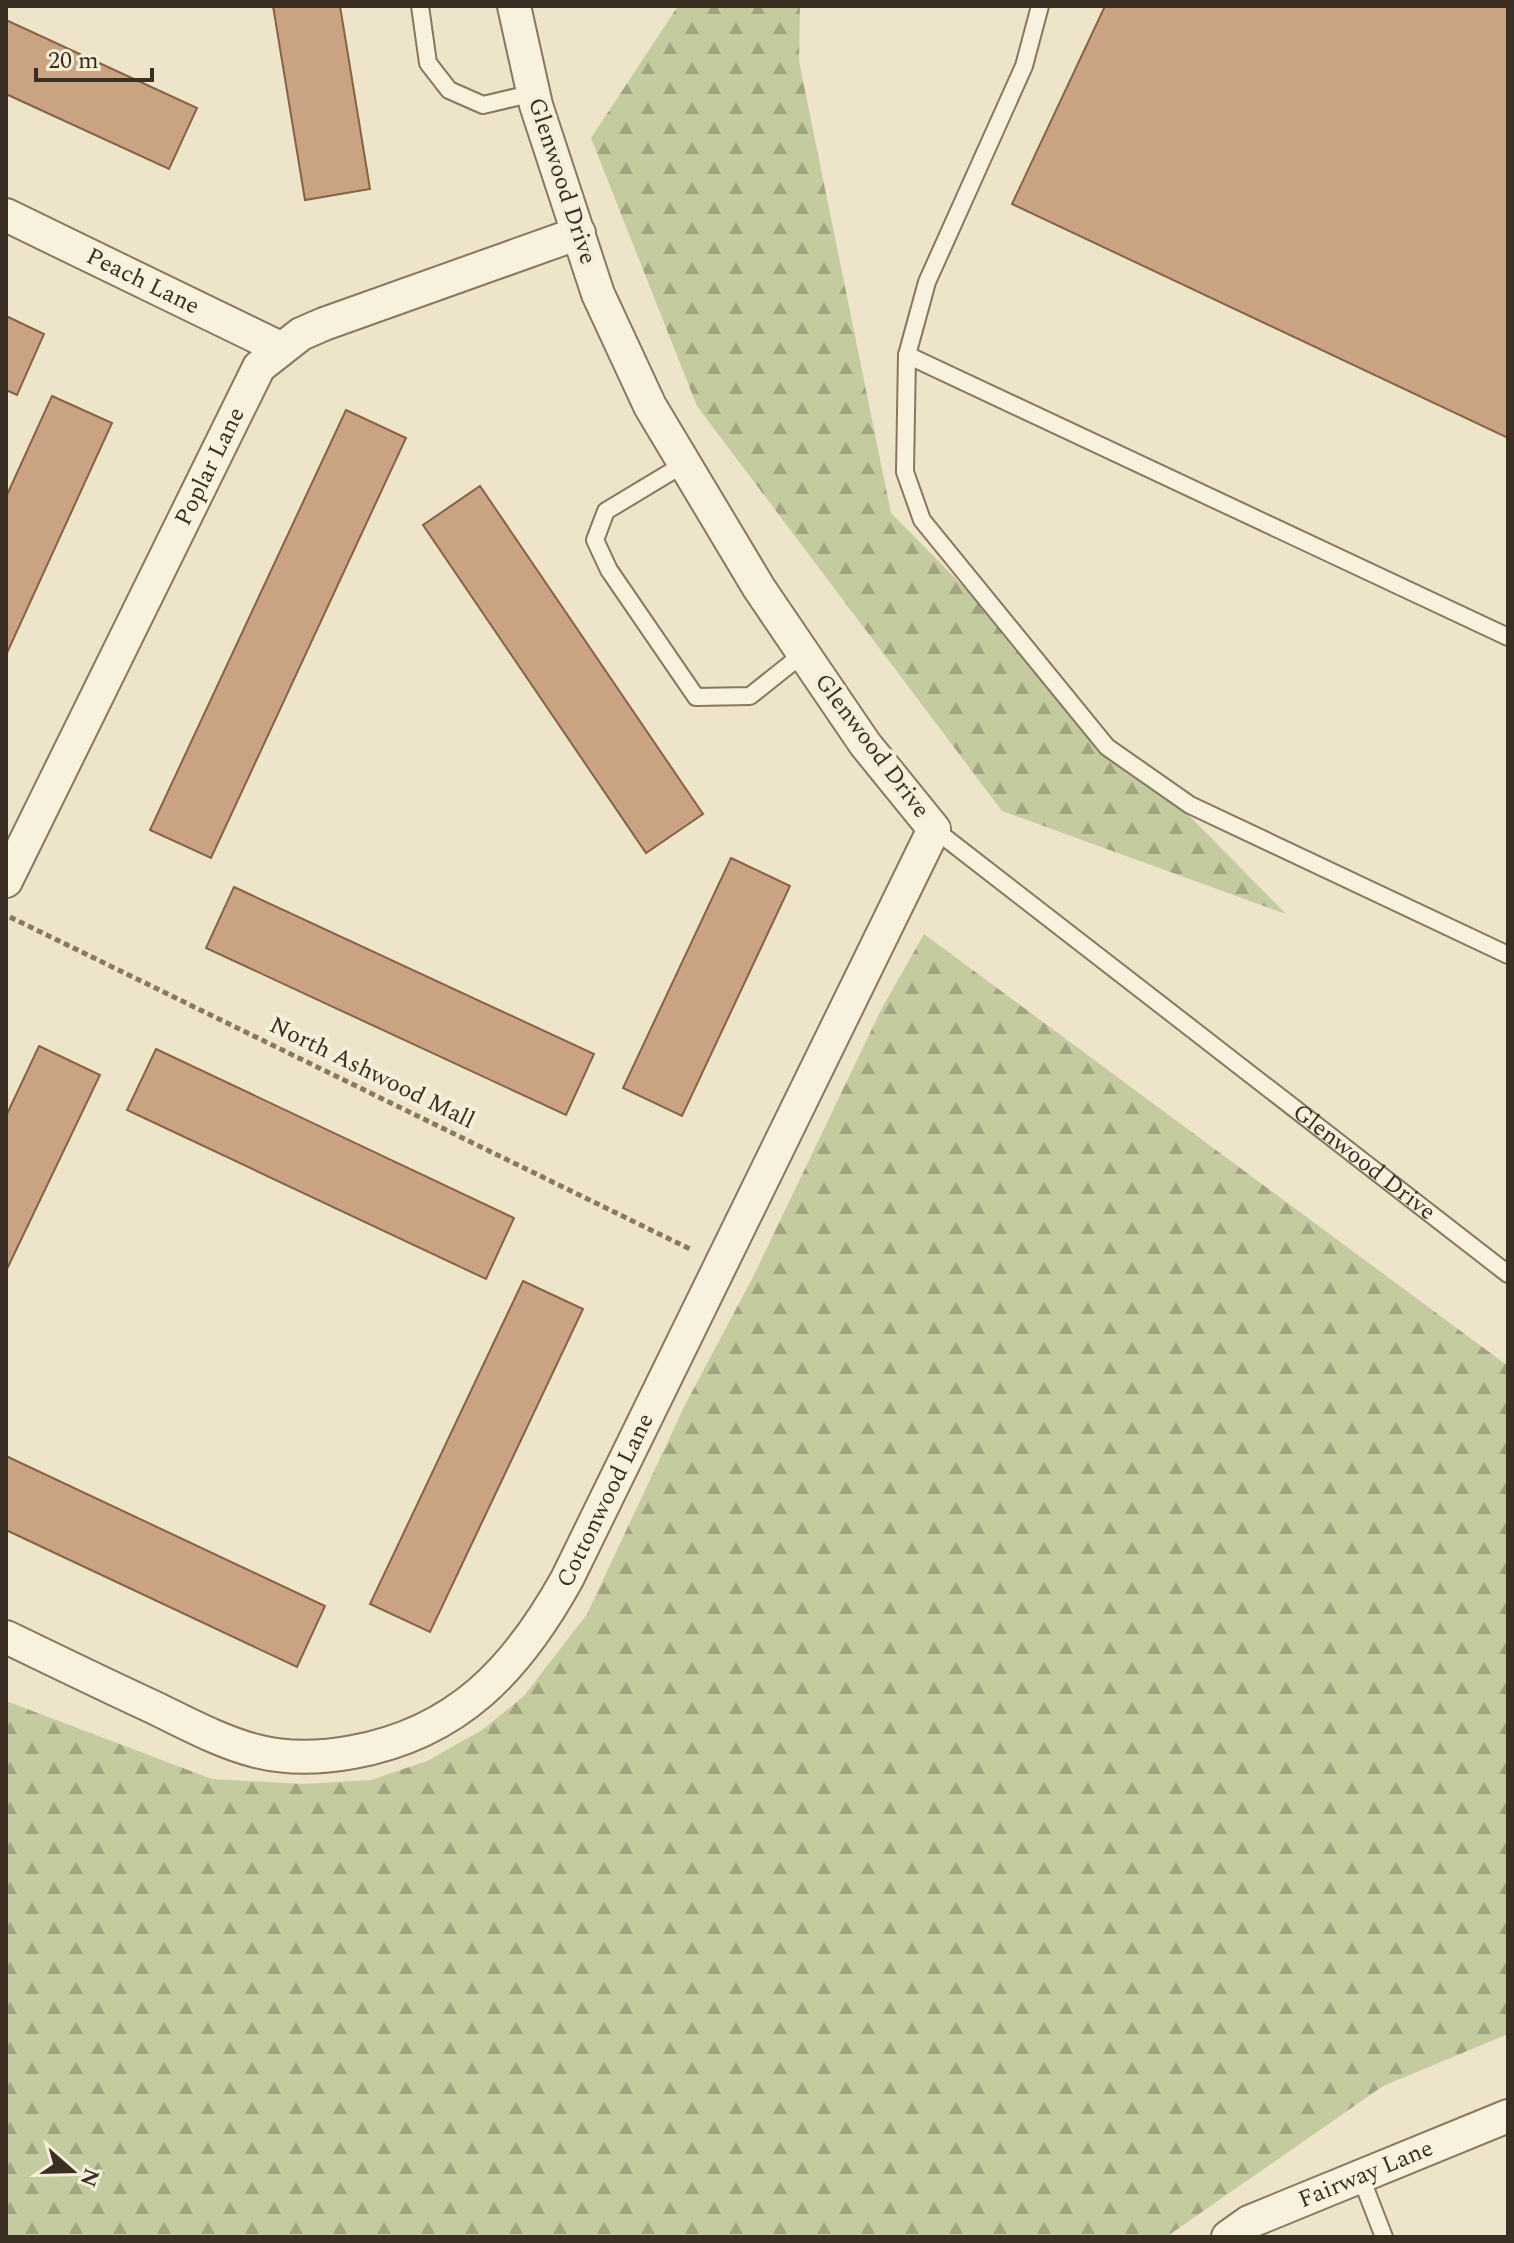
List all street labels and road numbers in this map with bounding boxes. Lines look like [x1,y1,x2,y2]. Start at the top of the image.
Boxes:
street label: Glenwood Drive [518,93,606,269]
street label: Peach Lane [80,238,206,324]
street label: Poplar Lane [166,401,255,532]
street label: Glenwood Drive [805,666,939,826]
street label: North Ashwood Mall [263,1008,481,1138]
street label: Glenwood Drive [1284,1095,1443,1230]
street label: Cottonwood Lane [547,1407,663,1594]
street label: Fairway Lane [1293,2130,1439,2218]

